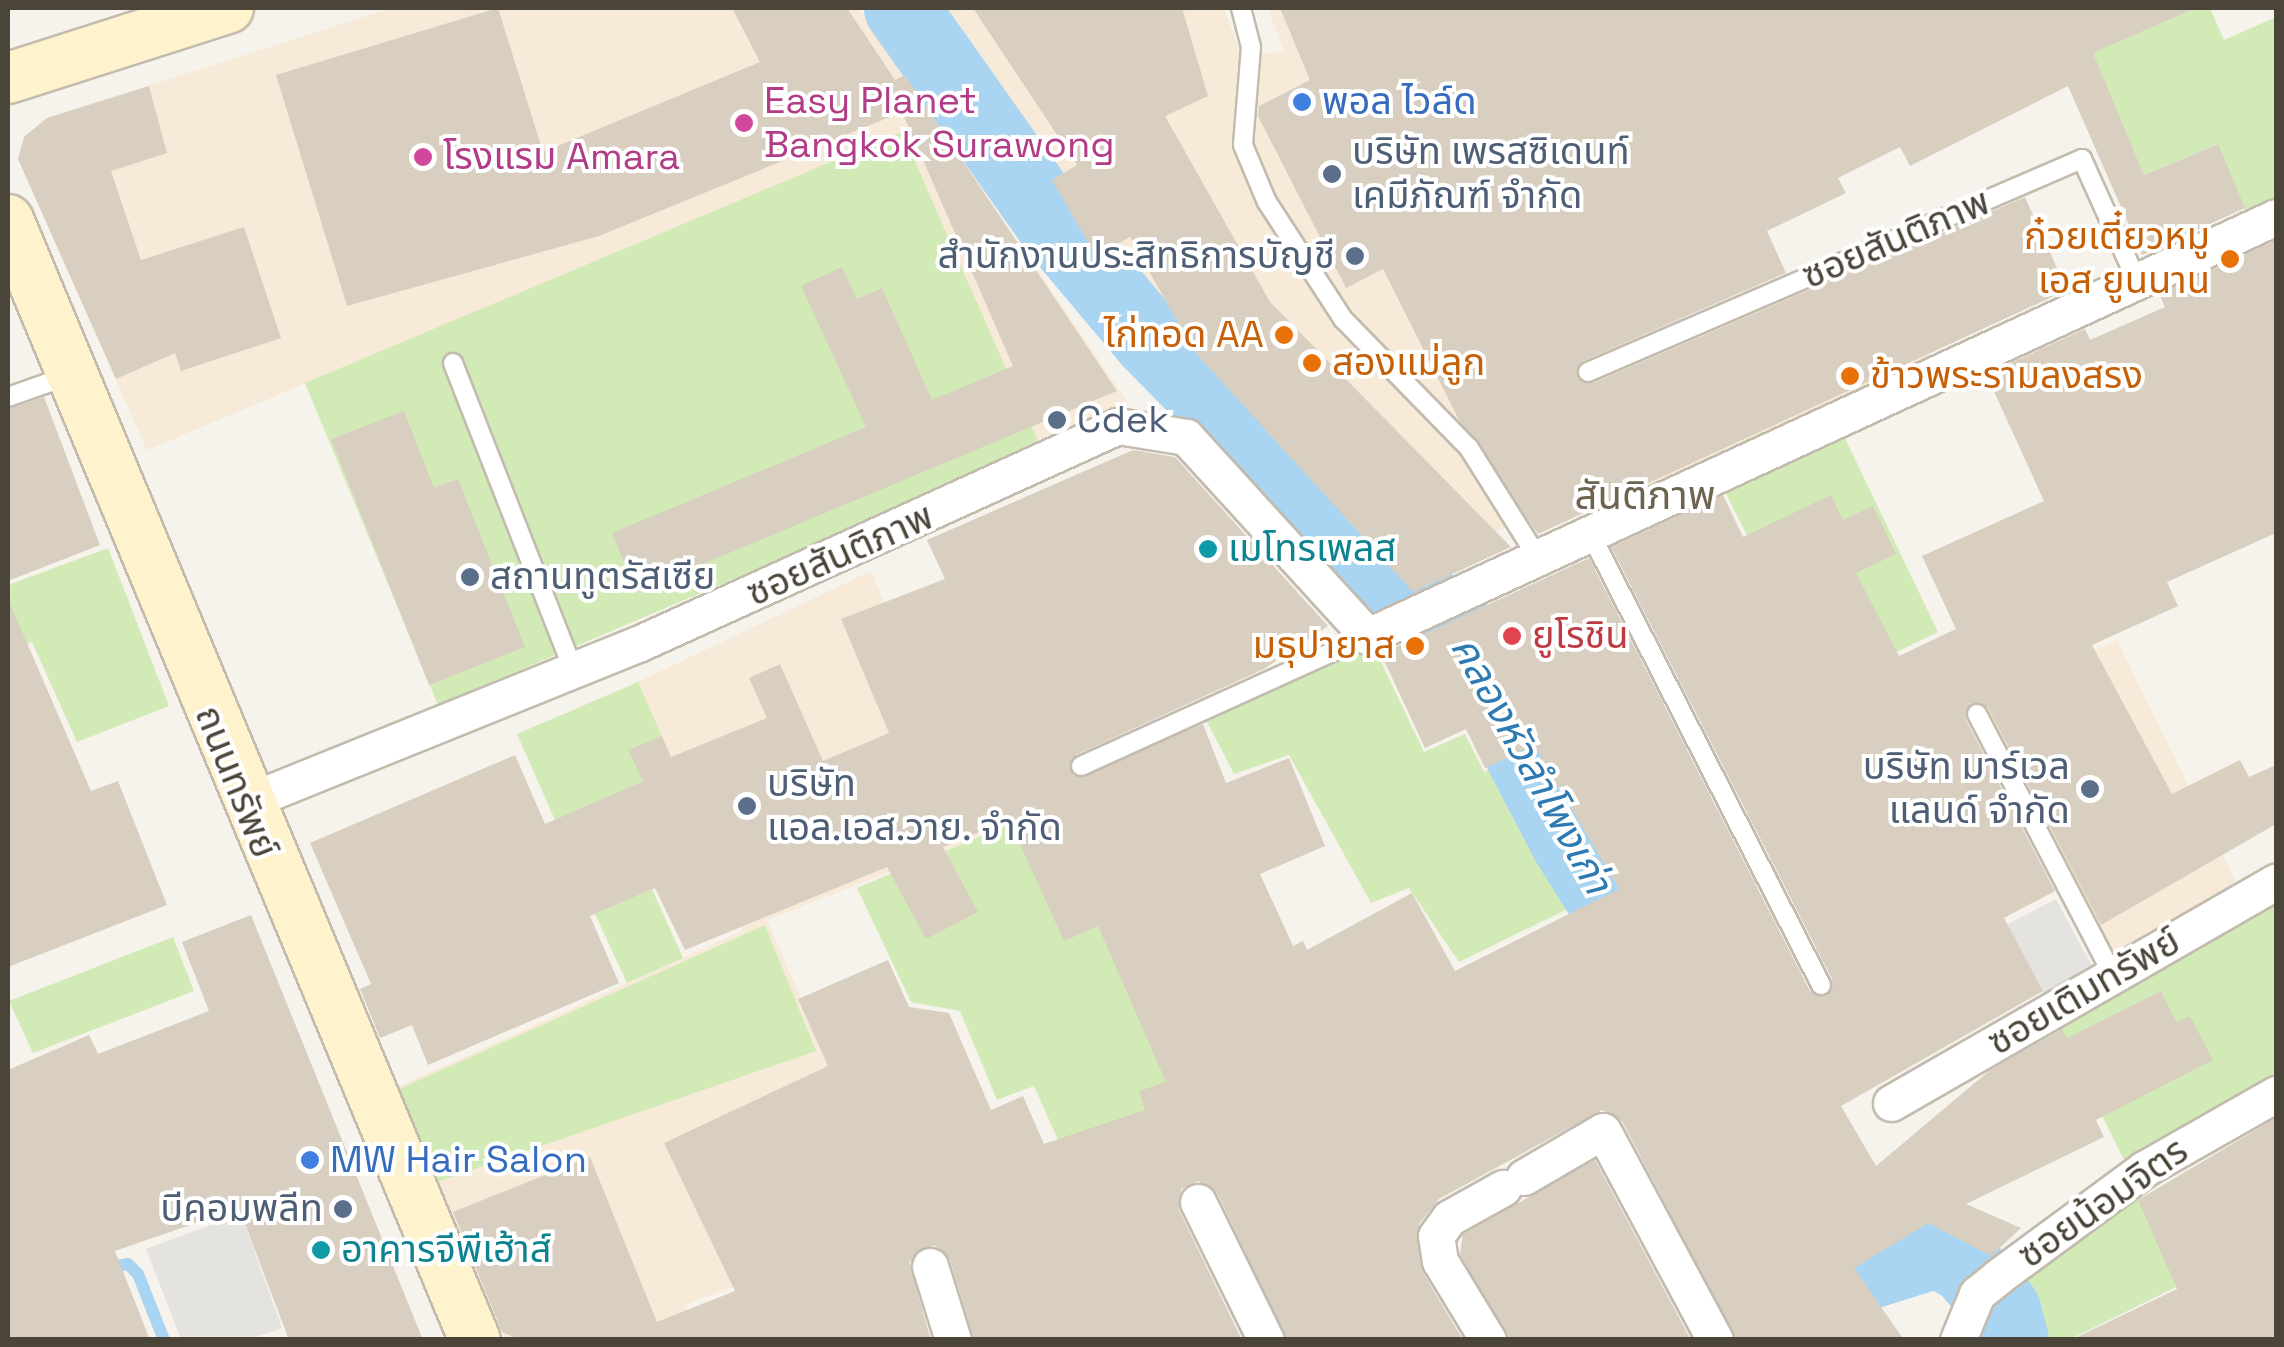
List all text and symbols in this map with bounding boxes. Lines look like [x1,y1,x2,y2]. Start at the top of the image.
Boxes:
place label: Easy Planet Bangkok Surawong [764,78,1115,168]
place label: พอล ไวล์ด [1322,79,1477,125]
marker: พอล ไวล์ด [1291,91,1313,113]
marker: Easy Planet Bangkok Surawong [733,112,755,134]
place label: บริษัท เพรสซิเดนท์ เคมีภัณฑ์ จำกัด [1352,129,1630,218]
place label: โรงแรม Amara [443,134,680,180]
marker: โรงแรม Amara [412,146,434,168]
marker: บริษัท เพรสซิเดนท์ เคมีภัณฑ์ จำกัด [1321,163,1343,185]
street label: ซอยสันติภาพ [1795,179,1997,299]
place label: ก๋วยเตี๋ยวหมู เอส ยูนนาน [2024,214,2210,304]
place label: สำนักงานประสิทธิการบัญชี [938,233,1335,279]
marker: สำนักงานประสิทธิการบัญชี [1344,245,1366,267]
marker: ก๋วยเตี๋ยวหมู เอส ยูนนาน [2219,248,2241,270]
place label: ไก่ทอด AA [1104,312,1264,358]
marker: ไก่ทอด AA [1273,324,1295,346]
place label: สองแม่ลูก [1332,340,1485,386]
marker: สองแม่ลูก [1301,352,1323,374]
place label: ข้าวพระรามลงสรง [1870,353,2143,399]
marker: ข้าวพระรามลงสรง [1839,365,1861,387]
place label: Cdek [1077,397,1169,443]
marker: Cdek [1046,409,1068,431]
district label: สันติภาพ [1575,472,1715,520]
street label: ซอยสันติภาพ [740,494,940,616]
place label: เมโทรเพลส [1228,526,1396,572]
marker: เมโทรเพลส [1197,538,1219,560]
place label: สถานทูตรัสเซีย [490,554,715,600]
marker: สถานทูตรัสเซีย [459,566,481,588]
place label: ยูโรชิน [1532,613,1629,659]
place label: มธุปายาส [1253,623,1395,669]
marker: ยูโรชิน [1501,625,1523,647]
water label: คลองหัวลำโพงเก่า [1440,628,1622,902]
marker: มธุปายาส [1404,635,1426,657]
street label: ถนนทรัพย์ [185,699,287,865]
place label: บริษัท มาร์เวล แลนด์ จำกัด [1863,744,2070,834]
place label: บริษัท แอล.เอส.วาย. จำกัด [767,761,1063,851]
marker: บริษัท มาร์เวล แลนด์ จำกัด [2079,778,2101,800]
marker: บริษัท แอล.เอส.วาย. จำกัด [736,795,758,817]
street label: ซอยเติมทรัพย์ [1980,919,2188,1065]
street label: ซอยน้อมจิตร [2009,1128,2197,1278]
place label: MW Hair Salon [330,1137,587,1183]
marker: MW Hair Salon [299,1149,321,1171]
place label: บีคอมพลีท [160,1186,323,1232]
marker: บีคอมพลีท [332,1198,354,1220]
place label: อาคารจีพีเฮ้าส์ [341,1227,551,1273]
marker: อาคารจีพีเฮ้าส์ [310,1239,332,1261]

